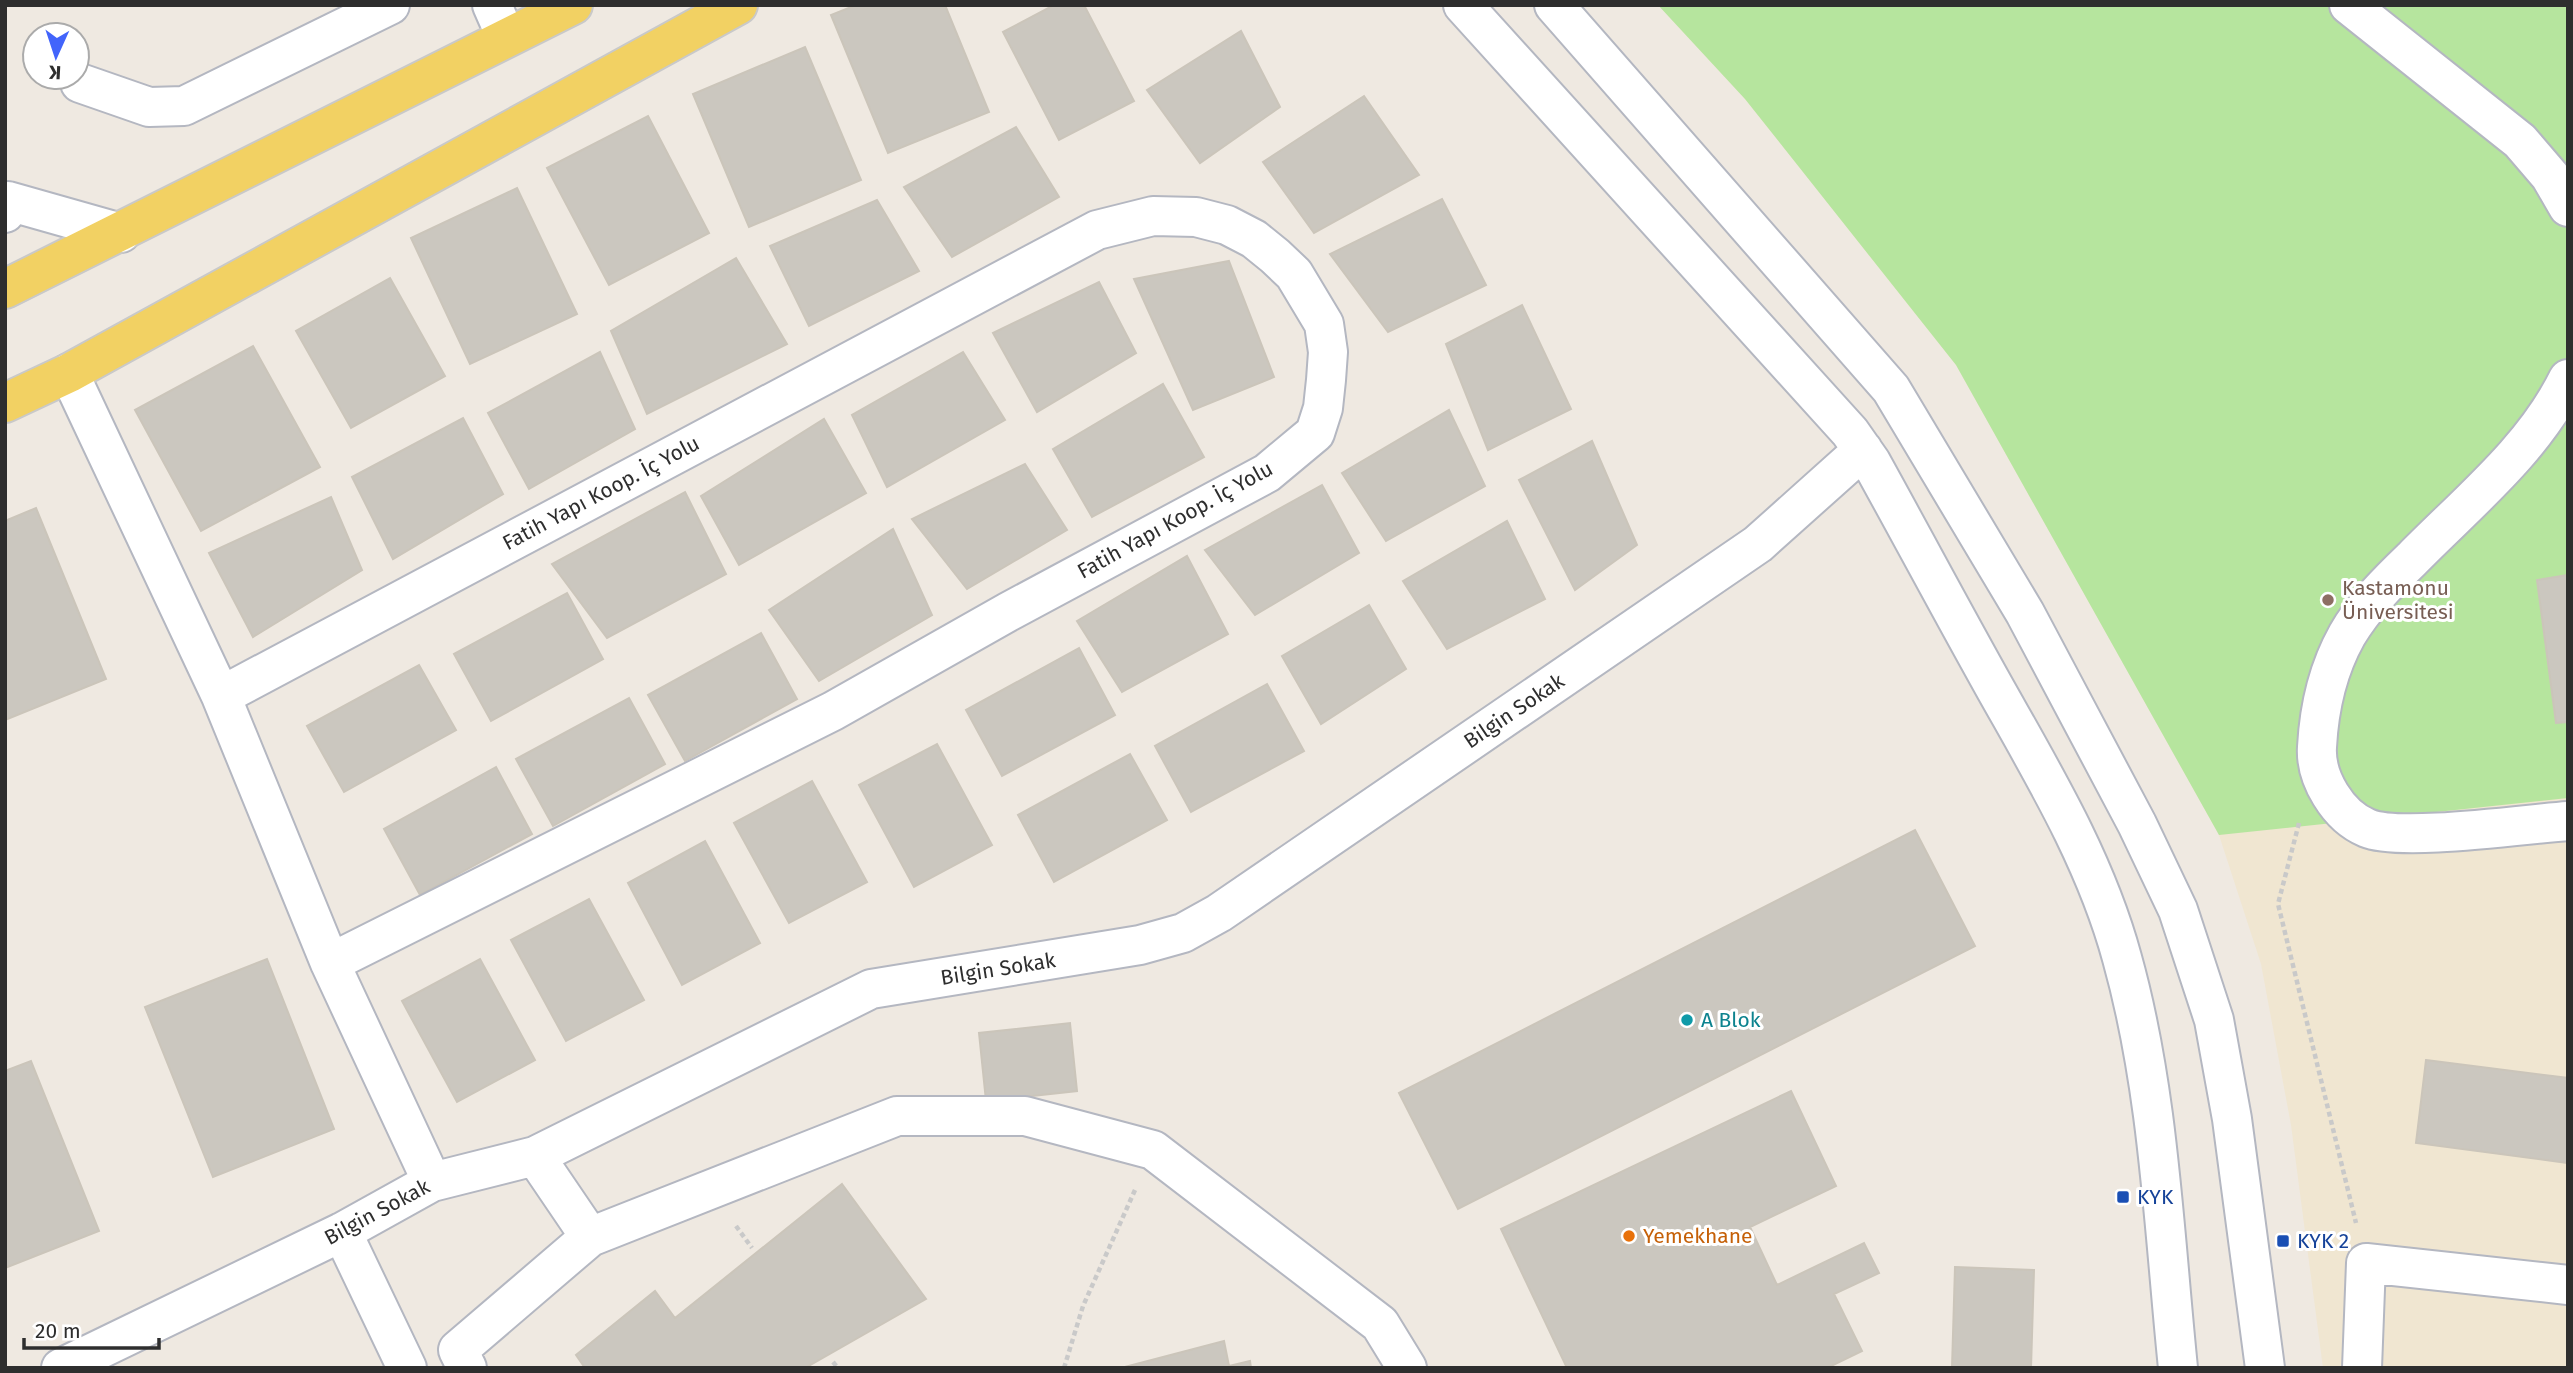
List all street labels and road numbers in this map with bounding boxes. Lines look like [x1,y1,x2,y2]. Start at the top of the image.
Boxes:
street label: Fatih Yapı Koop. İç Yolu [498,430,704,556]
street label: Fatih Yapı Koop. İç Yolu [1073,455,1277,585]
street label: Bilgin Sokak [1459,668,1570,754]
street label: Bilgin Sokak [939,947,1057,991]
street label: Bilgin Sokak [320,1173,434,1251]

